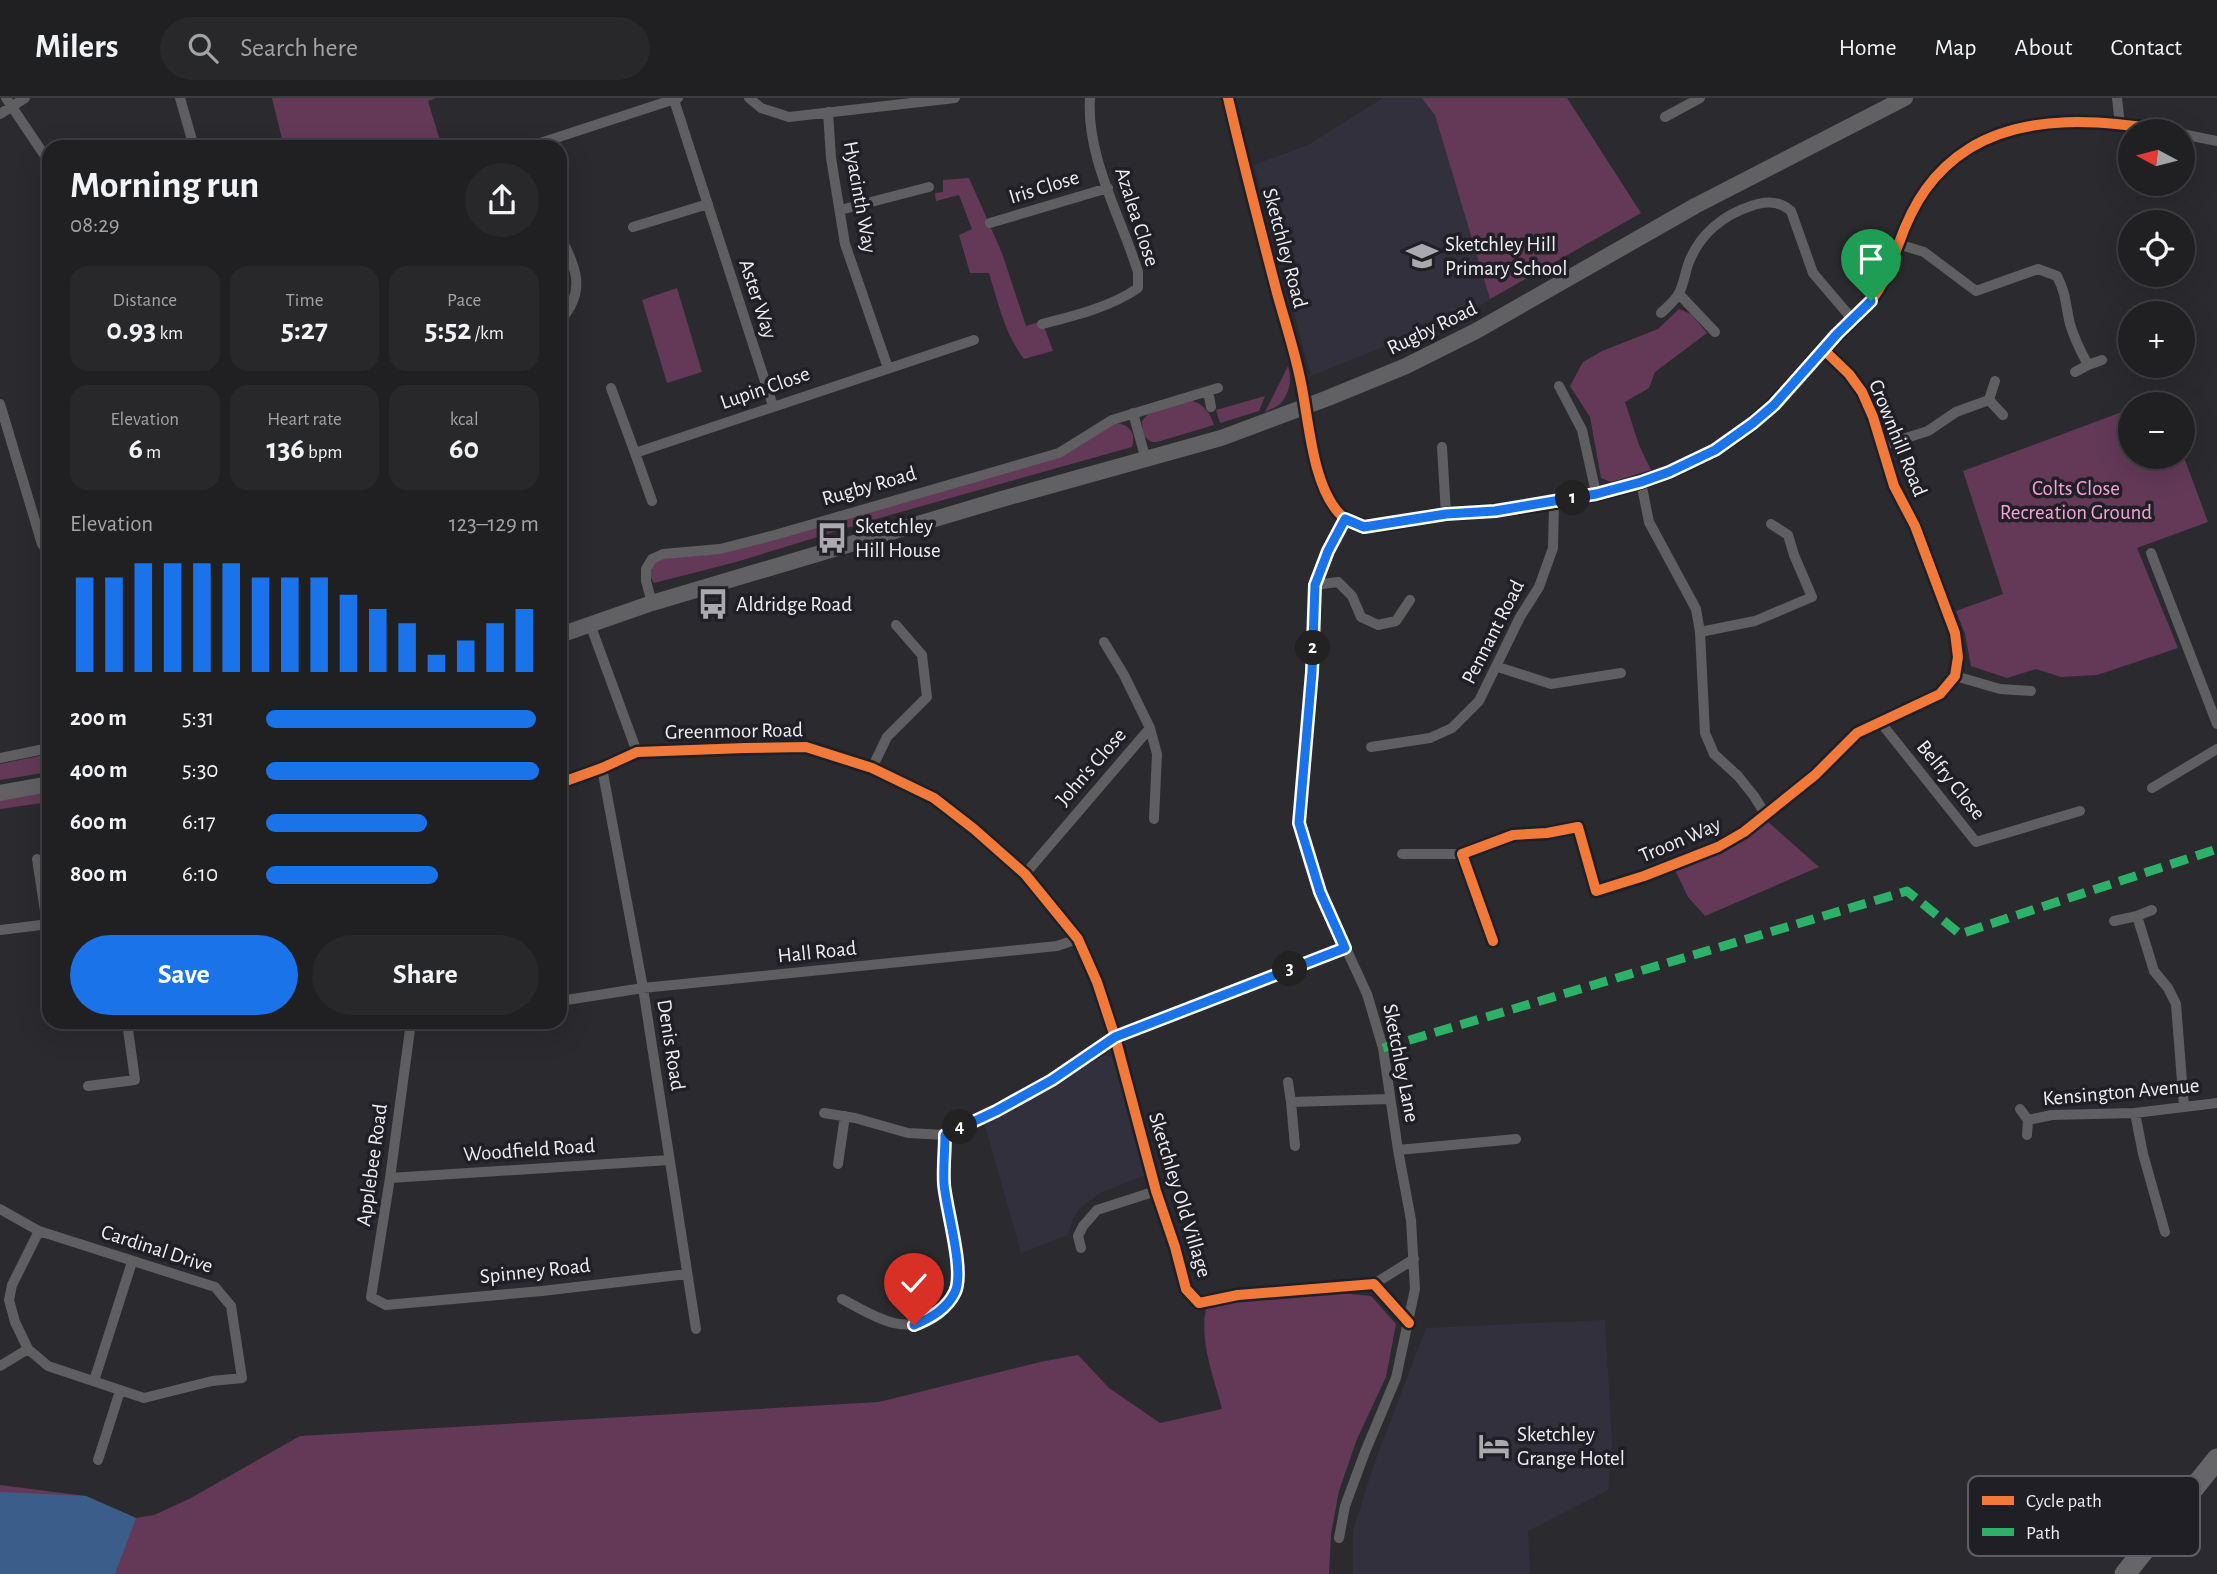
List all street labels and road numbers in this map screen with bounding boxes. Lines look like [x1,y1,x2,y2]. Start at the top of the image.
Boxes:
street label: Hyacinth Way [840,139,880,255]
street label: Azalea Close [1111,165,1163,269]
street label: Iris Close [1006,166,1082,208]
street label: Sketchley Road [1259,186,1311,310]
street label: Aster Way [735,257,781,341]
street label: Rugby Road [1384,297,1480,359]
street label: Lupin Close [717,363,813,413]
street label: Crownhill Road [1865,377,1931,499]
street label: Rugby Road [820,463,919,509]
street label: Pennant Road [1458,577,1528,687]
street label: Greenmoor Road [665,719,803,743]
street label: John's Close [1052,724,1130,810]
street label: Belfry Close [1913,736,1989,824]
street label: Troon Way [1636,813,1724,867]
street label: Hall Road [776,937,858,967]
street label: Denis Road [653,998,689,1092]
street label: Sketchley Lane [1379,1002,1423,1124]
street label: Kensington Avenue [2042,1075,2200,1109]
street label: Applebee Road [353,1102,391,1228]
street label: Sketchley Old Village [1145,1110,1215,1280]
street label: Woodfield Road [462,1135,596,1165]
street label: Cardinal Drive [99,1221,215,1277]
street label: Spinney Road [479,1255,591,1287]

